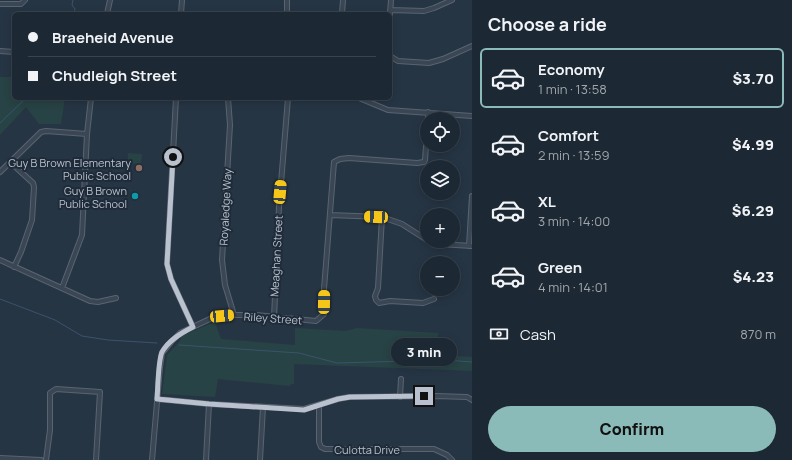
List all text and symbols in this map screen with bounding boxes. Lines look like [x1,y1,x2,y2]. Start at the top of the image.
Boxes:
text: Choose a ride [488,12,607,36]
text: Braeheid Avenue [52,27,174,48]
text: Economy [538,59,605,80]
icon: car [490,60,526,96]
text: Chudleigh Street [52,65,177,86]
text: $3.70 [732,68,774,89]
text: 1 min · 13:58 [538,80,607,98]
map controls [420,112,460,296]
button: locate [420,112,460,152]
text: Comfort [538,125,599,146]
icon: car [490,126,526,162]
text: $4.99 [732,134,774,155]
text: 2 min · 13:59 [538,146,610,164]
route start [164,148,182,166]
place label: Guy B Brown Elementary Public School [8,155,131,183]
button: layers [420,160,460,200]
marker: Guy B Brown Elementary Public School [134,163,144,173]
street label: Royaledge Way [215,168,235,246]
car [273,180,287,204]
place label: Guy B Brown Public School [59,183,127,211]
marker: Guy B Brown Public School [130,191,140,201]
text: XL [538,191,556,212]
icon: car [490,192,526,228]
text: $6.29 [732,200,774,221]
button: + [420,208,460,248]
car [364,210,388,224]
text: 3 min · 14:00 [538,212,610,230]
street label: Meaghan Street [266,215,286,297]
button: − [420,256,460,296]
text: Green [538,257,582,278]
icon: car [490,258,526,294]
text: $4.23 [733,266,774,287]
text: 4 min · 14:01 [538,278,608,296]
car [318,290,330,314]
street label: Riley Street [243,308,303,328]
car [210,309,234,323]
icon: cash [488,323,510,345]
text: Cash [520,324,556,345]
text: 870 m [740,325,776,343]
callout: 3 min [391,338,457,366]
text: 3 min [407,343,441,361]
route end [415,387,433,405]
button: Confirm [488,406,776,452]
street label: Culotta Drive [334,442,400,457]

